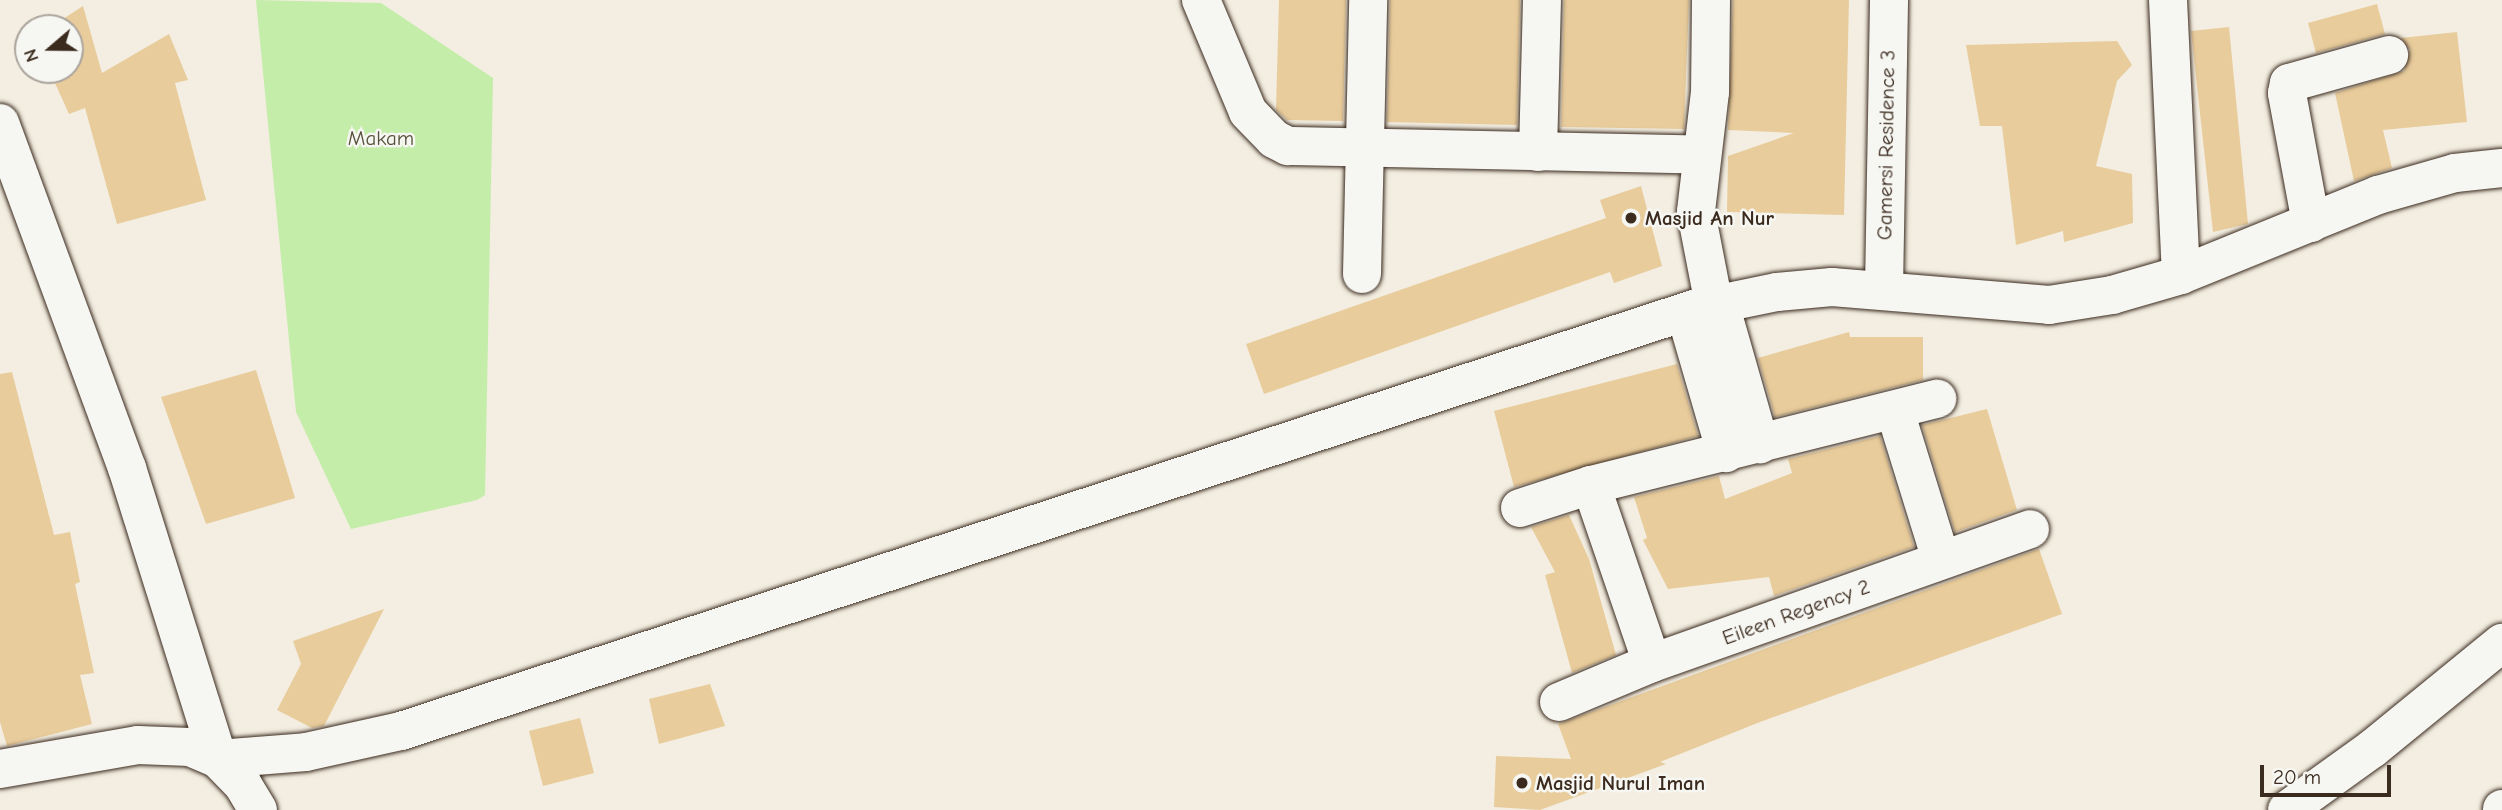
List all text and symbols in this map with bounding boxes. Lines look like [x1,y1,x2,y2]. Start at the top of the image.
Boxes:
north arrow [14,14,84,84]
text: N [19,46,44,65]
street label: Gamersi Residence 3 [1872,50,1900,240]
park label: Makam [348,125,414,151]
place label: Masjid An Nur [1645,205,1774,231]
marker: Masjid An Nur [1623,210,1639,226]
street label: Eileen Regency 2 [1719,574,1873,650]
scale bar [2264,750,2395,794]
text: 20 m [2273,765,2321,789]
place label: Masjid Nurul Iman [1536,770,1705,796]
marker: Masjid Nurul Iman [1514,775,1530,791]

